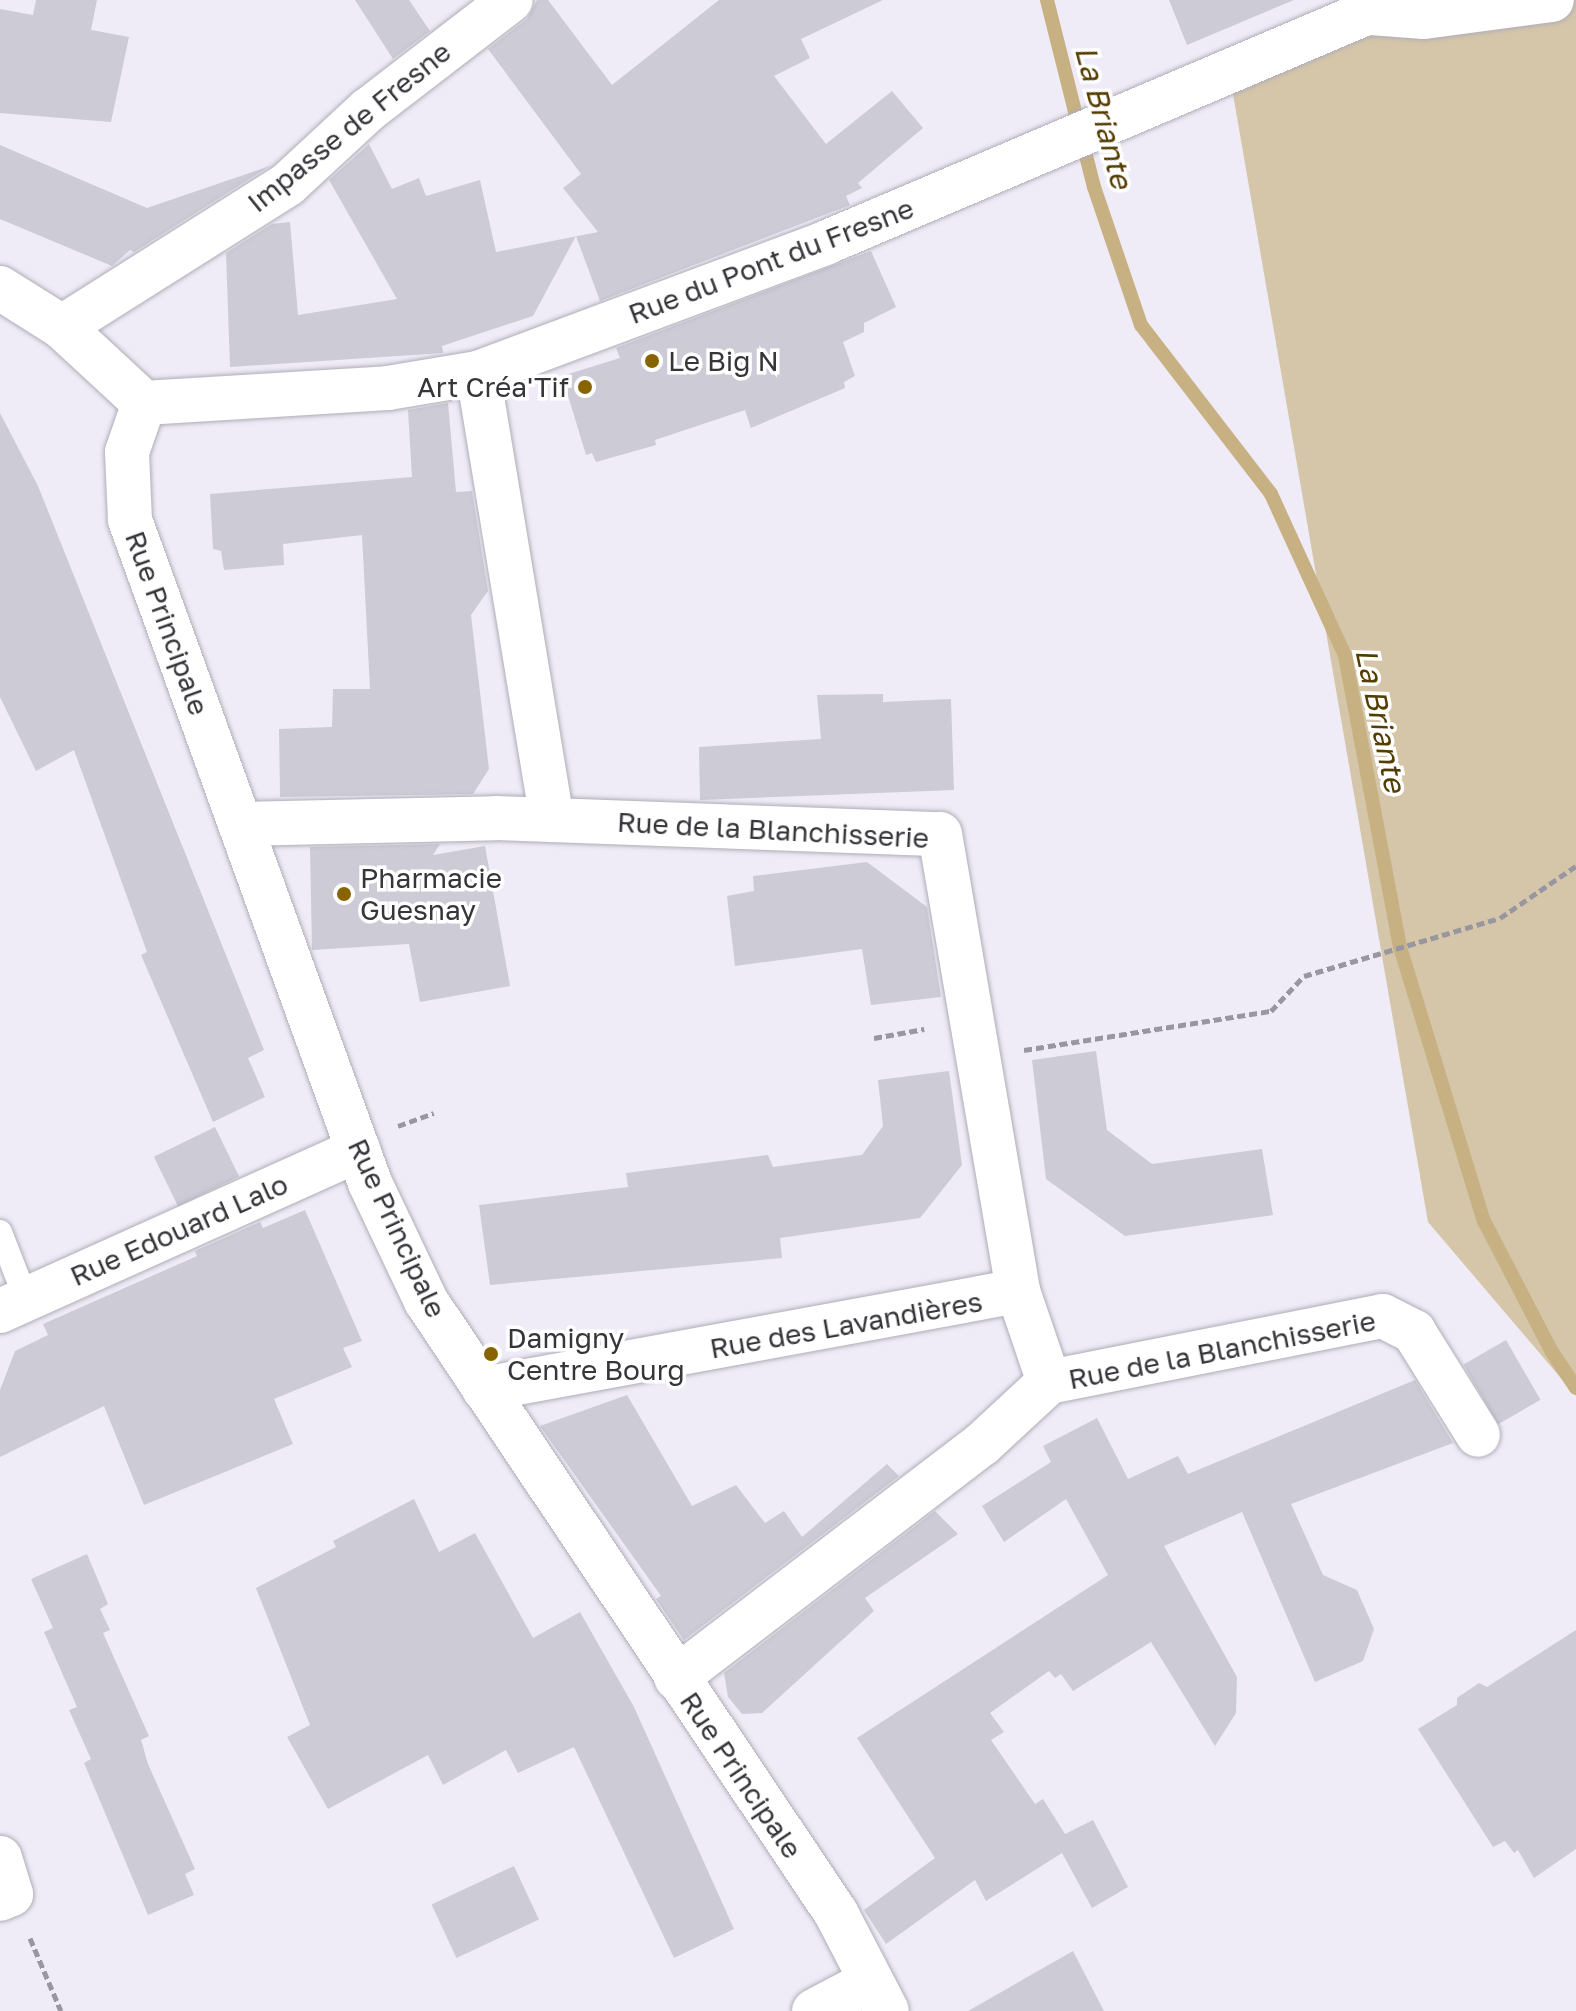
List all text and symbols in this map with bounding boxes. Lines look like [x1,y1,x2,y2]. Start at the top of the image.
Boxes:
street label: Impasse de Fresne [241,35,457,219]
water label: La Briante [1068,42,1140,192]
street label: Rue du Pont du Fresne [624,191,918,331]
place label: Le Big N [668,344,779,378]
marker: Le Big N [643,352,661,370]
place label: Art Créa'Tif [417,370,569,404]
marker: Art Créa'Tif [576,378,594,396]
street label: Rue Principale [118,526,216,720]
water label: La Briante [1348,645,1414,795]
street label: Rue de la Blanchisserie [616,805,930,855]
place label: Pharmacie Guesnay [360,861,502,927]
marker: Pharmacie Guesnay [335,885,353,903]
street label: Rue Principale [341,1133,453,1323]
street label: Rue Edouard Lalo [65,1167,293,1293]
street label: Rue des Lavandières [707,1284,985,1366]
street label: Rue de la Blanchisserie [1066,1304,1378,1396]
place label: Damigny Centre Bourg [507,1321,685,1387]
marker: Damigny Centre Bourg [482,1345,500,1363]
street label: Rue Principale [673,1685,809,1865]

